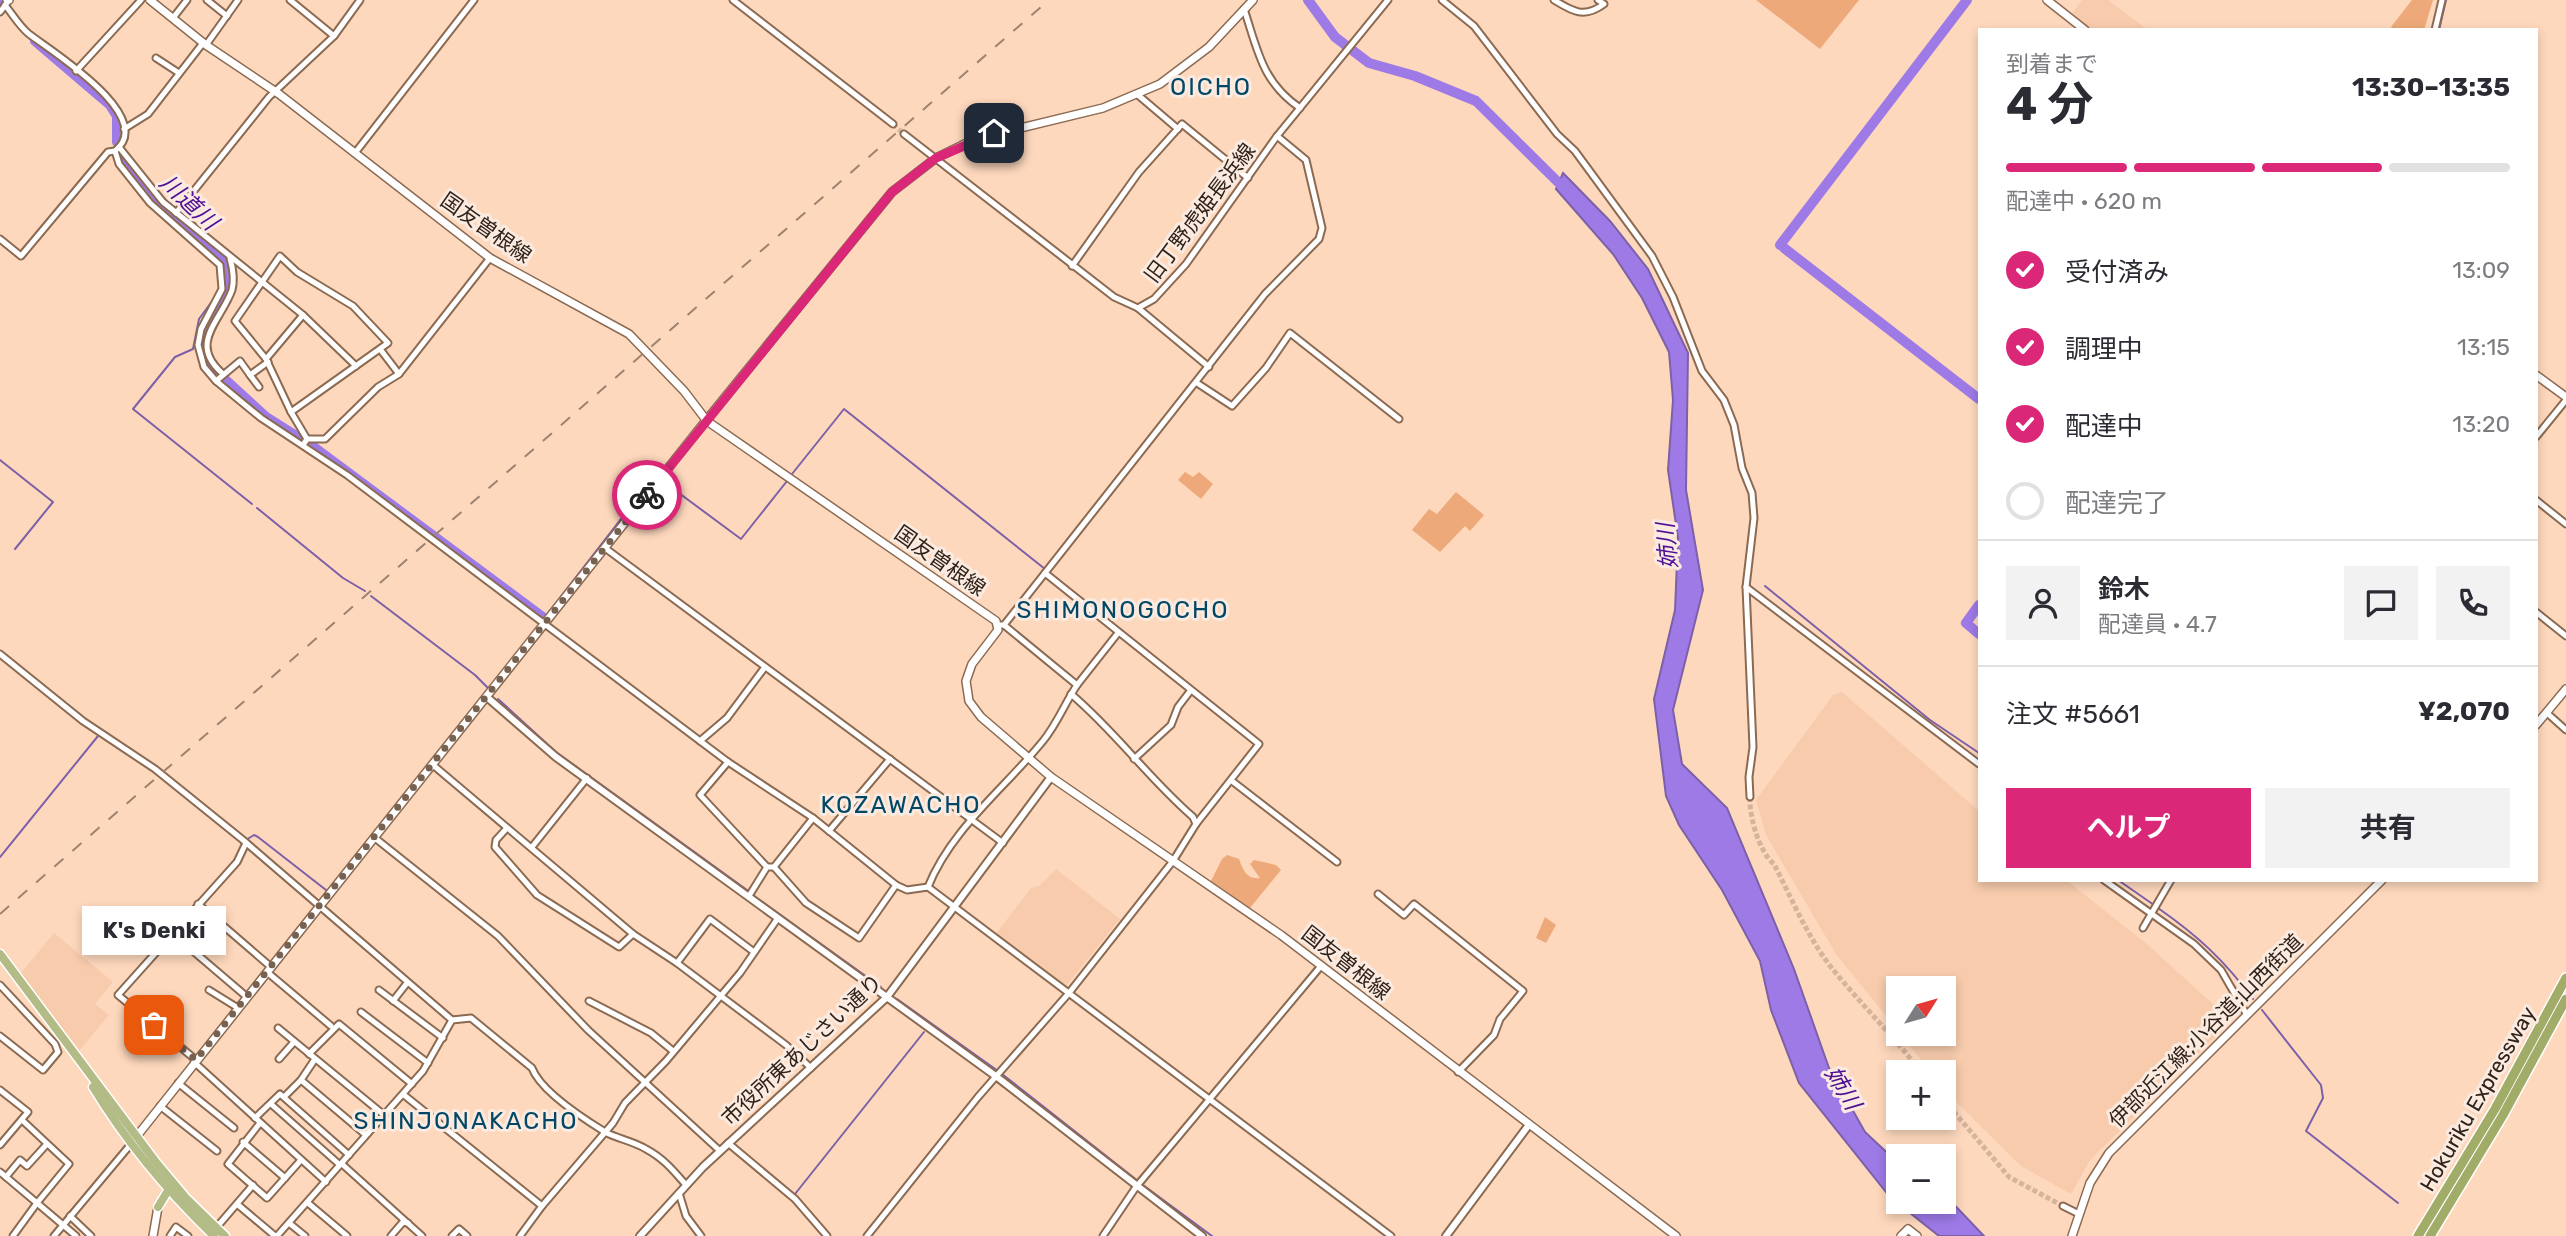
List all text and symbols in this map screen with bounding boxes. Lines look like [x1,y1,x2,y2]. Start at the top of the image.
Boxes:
text: 到着まで [2006,50,2098,78]
text: 13:30–13:35 [2352,72,2510,103]
district label: OICHO [1170,73,1252,101]
text: 4 分 [2006,77,2093,132]
pin [964,103,1024,163]
icon: home [975,114,1013,152]
street label: 旧丁野虎姫長浜線 [1139,138,1260,287]
water label: 川道川 [154,168,226,238]
street label: 国友曽根線 [436,187,536,268]
text: 配達中 · 620 m [2006,187,2162,215]
icon: check [2006,251,2044,289]
text: 13:09 [2452,256,2510,284]
text: 受付済み [2065,257,2169,288]
icon: check [2006,328,2044,366]
text: 13:15 [2457,333,2510,361]
text: 調理中 [2065,334,2143,365]
icon: check [2006,405,2044,443]
text: 13:20 [2452,410,2510,438]
text: 配達中 [2065,411,2143,442]
courier [612,460,682,530]
icon: bike [628,476,666,514]
text: 配達完了 [2065,488,2169,519]
water label: 姉川 [1651,519,1683,570]
street label: 国友曽根線 [890,520,990,601]
button: person [2006,566,2080,640]
button: chat [2344,566,2418,640]
button: phone [2436,566,2510,640]
text: 鈴木 [2098,574,2150,605]
district label: SHIMONOGOCHO [1017,596,1229,624]
text: 配達員 · 4.7 [2098,610,2217,638]
text: ¥2,070 [2418,696,2510,727]
text: 注文 #5661 [2006,699,2140,730]
button: ヘルプ [2006,788,2251,868]
button: 共有 [2265,788,2510,868]
district label: KOZAWACHO [820,791,982,819]
callout: K's Denki [82,906,226,955]
text: K's Denki [103,916,206,944]
street label: 国友曽根線 [1297,920,1395,1005]
street label: 伊部近江線;小谷道;山西街道 [2104,929,2308,1133]
street label: 市役所東あじさい通り [716,969,887,1130]
north arrow [1886,976,1956,1046]
map controls [1886,976,1956,1214]
pin [124,995,184,1055]
street label: Hokuriku Expressway [2415,1002,2541,1195]
icon: bag [135,1006,173,1044]
button: + [1886,1060,1956,1130]
water label: 姉川 [1819,1061,1868,1117]
district label: SHINJONAKACHO [353,1107,579,1135]
button: − [1886,1144,1956,1214]

